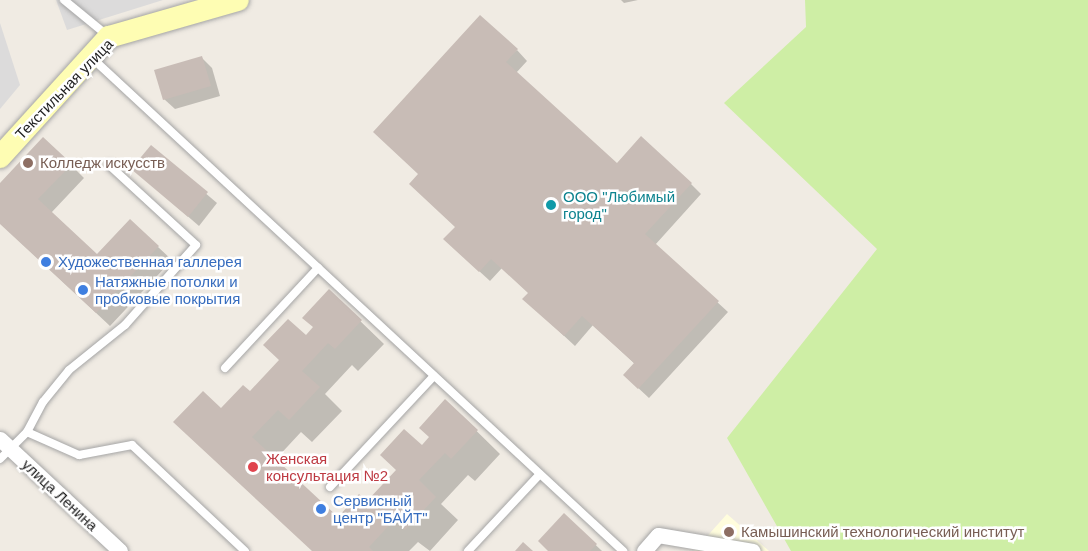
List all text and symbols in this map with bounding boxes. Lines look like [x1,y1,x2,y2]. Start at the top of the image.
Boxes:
street label: Текстильная улица [11,35,117,143]
place label: Колледж искусств [40,154,165,172]
marker: Колледж искусств [21,156,35,170]
place label: ООО "Любимый город" [563,187,675,222]
marker: ООО "Любимый город" [544,198,558,212]
place label: Художественная галлерея [58,253,242,271]
marker: Художественная галлерея [39,255,53,269]
place label: Натяжные потолки и пробковые покрытия [95,272,240,307]
marker: Натяжные потолки и пробковые покрытия [76,283,90,297]
place label: Женская консультация №2 [266,449,388,484]
street label: улица Ленина [18,455,102,535]
marker: Женская консультация №2 [244,458,262,476]
place label: Сервисный центр "БАЙТ" [333,491,428,526]
marker: Сервисный центр "БАЙТ" [314,502,328,516]
place label: Камышинский технологический институт [741,523,1024,541]
marker: Камышинский технологический институт [722,525,736,539]

